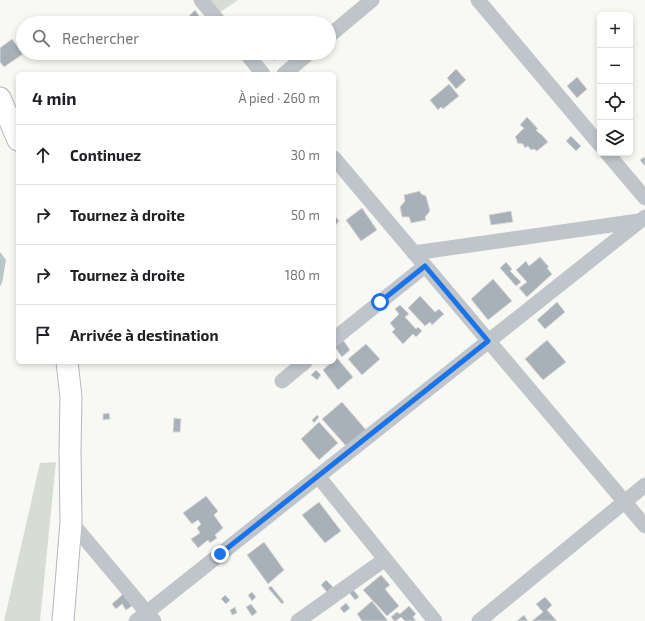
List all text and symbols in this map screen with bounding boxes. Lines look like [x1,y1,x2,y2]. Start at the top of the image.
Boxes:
map controls [597,12,633,156]
button: + [597,12,633,48]
search box [16,16,336,60]
icon: search [30,27,52,49]
text: Rechercher [62,29,139,47]
button: − [597,48,633,84]
button: locate [597,84,633,120]
text: 4 min [32,88,76,108]
text: À pied · 260 m [238,90,320,106]
button: layers [597,120,633,156]
icon: ahead [32,144,54,166]
text: Continuez [70,146,141,164]
text: 30 m [291,147,320,163]
icon: right [32,204,54,226]
text: Tournez à droite [70,206,185,224]
text: 50 m [291,207,320,223]
icon: right [32,264,54,286]
text: Tournez à droite [70,266,185,284]
text: 180 m [285,267,320,283]
route start [371,293,389,311]
icon: arrive [32,324,54,346]
text: Arrivée à destination [70,326,218,344]
route end [211,545,229,563]

